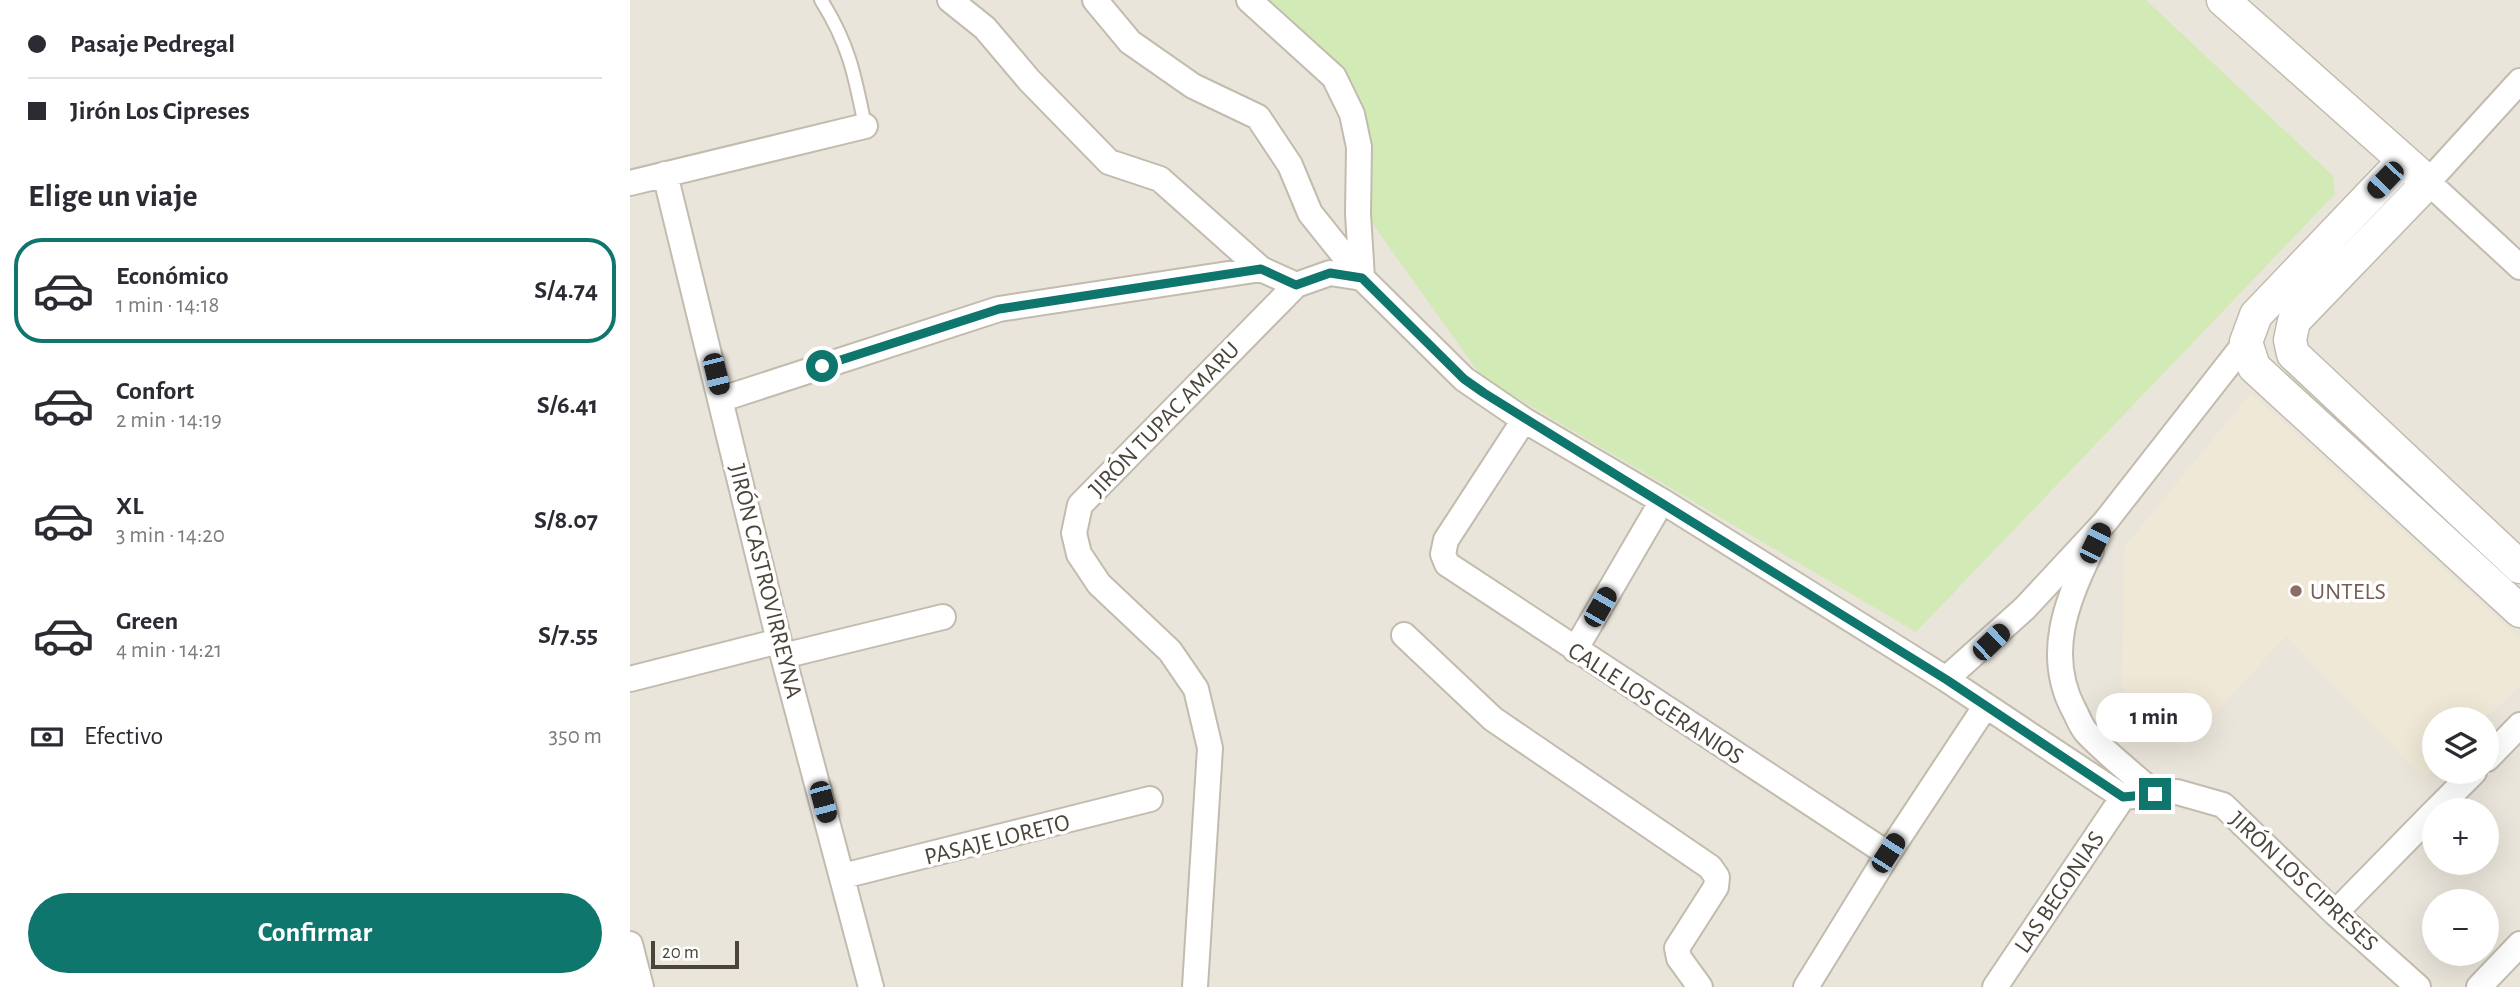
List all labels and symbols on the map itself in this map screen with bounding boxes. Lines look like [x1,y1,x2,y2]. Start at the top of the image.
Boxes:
car [2363,158,2408,202]
street label: JIRÓN TUPAC AMARU [1083,336,1245,502]
route start [806,350,838,382]
car [701,351,732,397]
street label: JIRÓN CASTROVIRREYNA [724,461,808,701]
car [2077,520,2114,566]
place label: UNTELS [2310,580,2386,604]
marker: UNTELS [2288,583,2304,599]
car [1581,584,1620,630]
car [1969,620,2014,664]
street label: CALLE LOS GERANIOS [1564,638,1747,769]
callout: 1 min [2097,692,2213,742]
route end [2139,778,2171,810]
car [808,779,839,825]
street label: JIRÓN LOS CIPRESES [2225,806,2383,956]
street label: PASAJE LORETO [922,810,1072,870]
street label: LAS BEGONIAS [2010,827,2109,958]
car [1868,830,1909,876]
scale bar [651,938,738,970]

